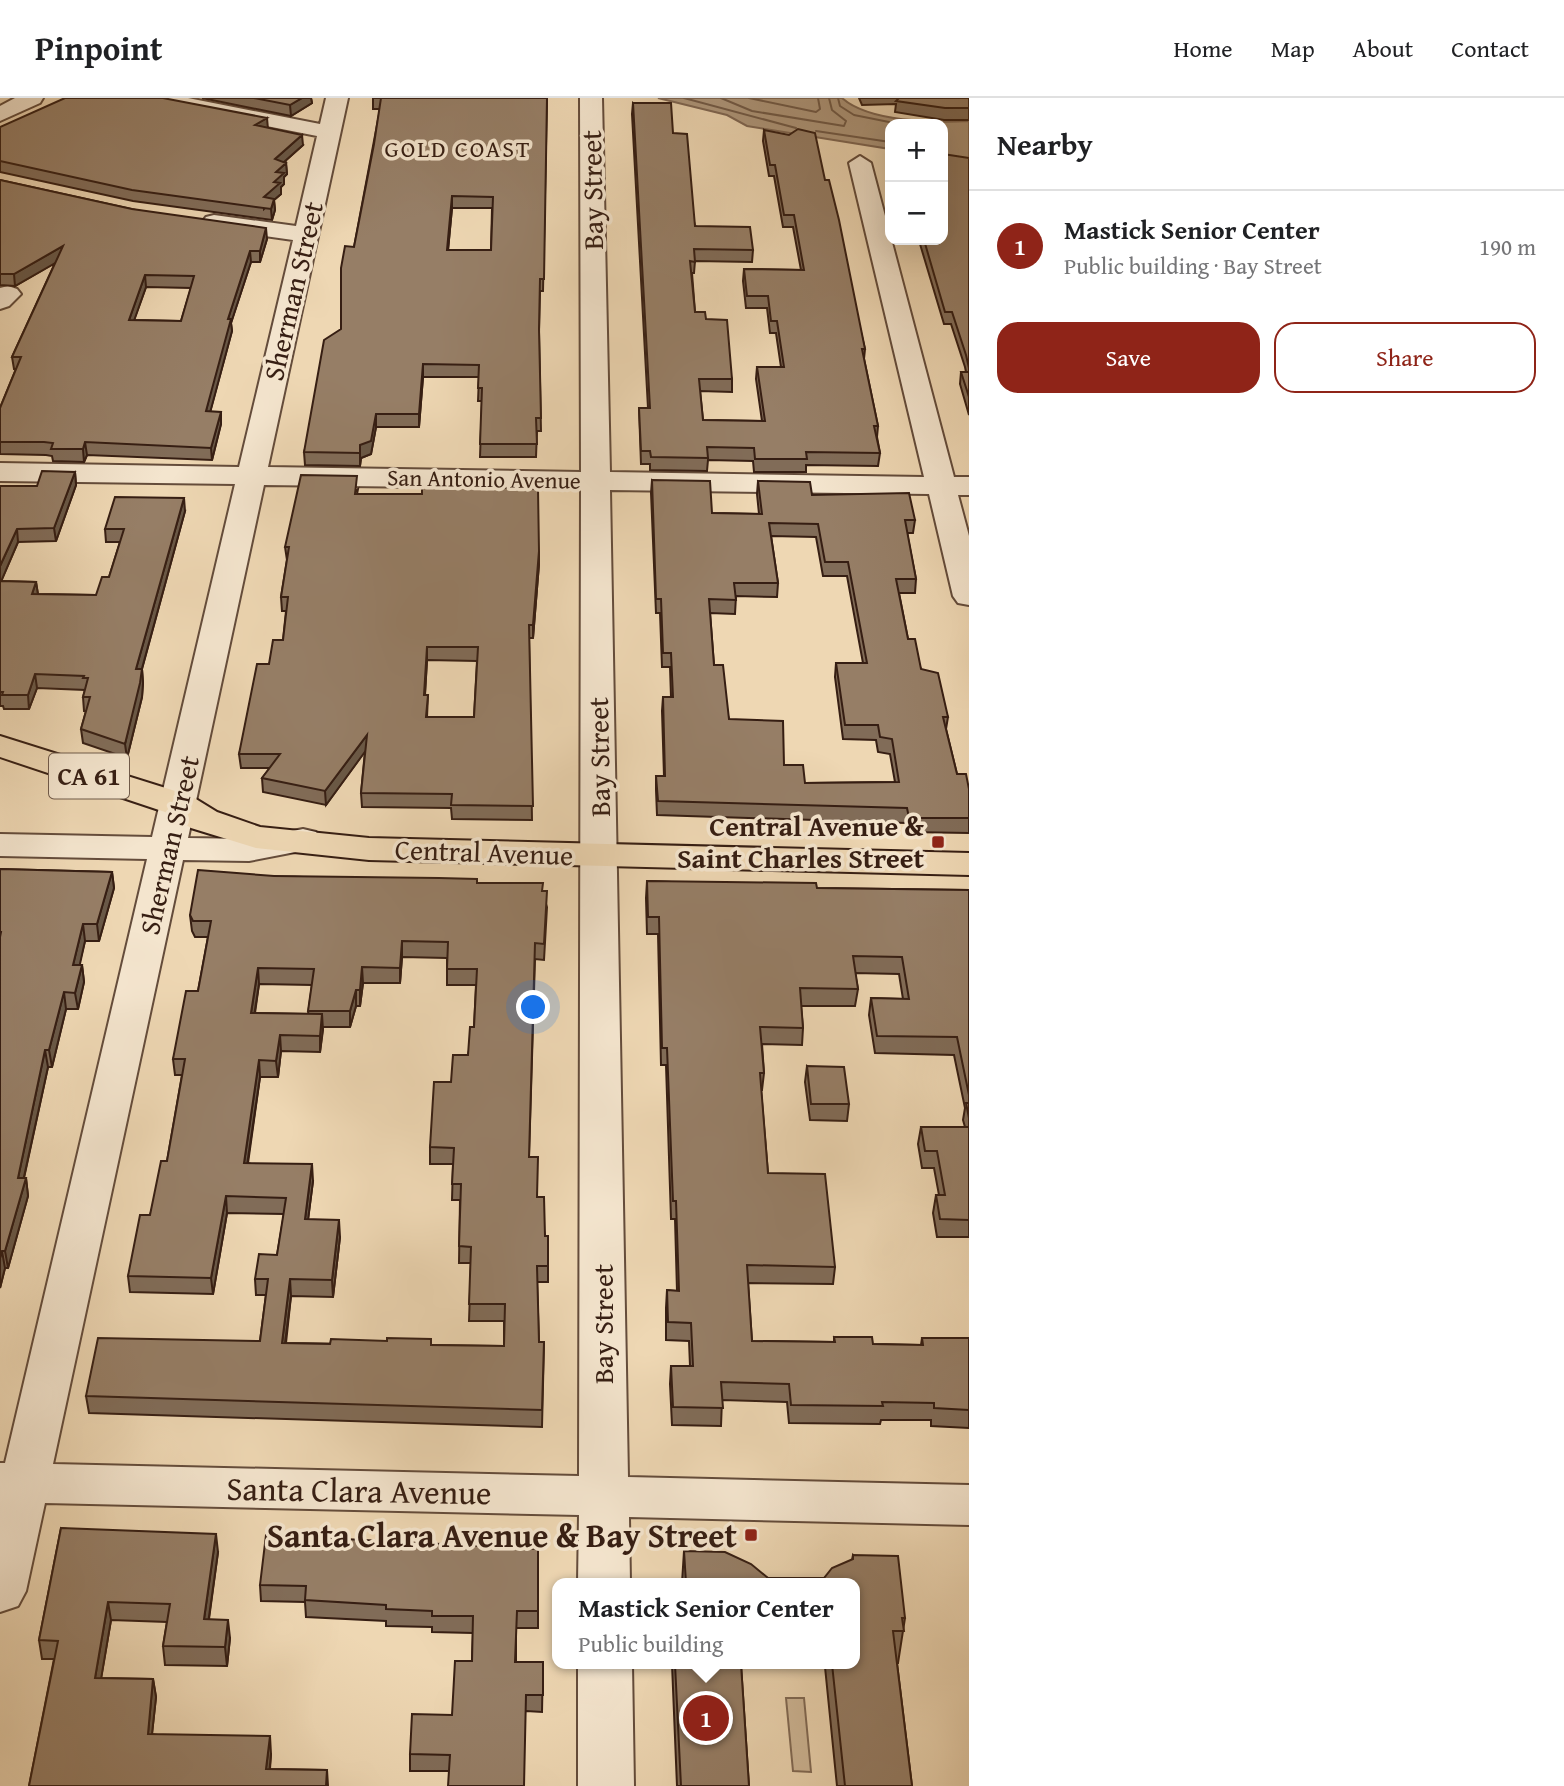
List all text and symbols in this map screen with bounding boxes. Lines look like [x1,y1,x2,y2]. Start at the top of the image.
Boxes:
text: Pinpoint [35,24,162,72]
text: Home [1174,31,1233,66]
text: Map [1271,31,1315,66]
text: About [1353,31,1413,66]
text: Contact [1451,31,1529,66]
map controls [885,119,948,245]
button: + [885,119,948,182]
text: Nearby [997,122,1093,166]
street label: Bay Street [570,130,613,250]
district label: GOLD COAST [385,131,531,166]
button: − [885,182,948,245]
street label: Sherman Street [252,197,333,385]
text: Mastick Senior Center [1064,210,1320,249]
text: 1 [1014,230,1026,263]
text: 190 m [1479,230,1536,263]
text: Public building · Bay Street [1064,249,1322,282]
button: Save [997,322,1260,393]
button: Share [1274,322,1536,393]
street label: San Antonio Avenue [387,460,581,497]
street label: Bay Street [577,697,620,817]
street label: Sherman Street [128,751,209,939]
road number: CA 61 [49,754,129,798]
place label: Central Avenue & Saint Charles Street [677,805,924,878]
street label: Central Avenue [394,828,574,875]
marker: Central Avenue & Saint Charles Street [930,834,946,850]
your location [516,990,550,1024]
street label: Bay Street [582,1264,623,1384]
street label: Santa Clara Avenue [226,1464,492,1516]
place label: Santa Clara Avenue & Bay Street [267,1511,737,1559]
marker: Santa Clara Avenue & Bay Street [743,1527,759,1543]
popup [552,1578,860,1669]
text: Mastick Senior Center [578,1588,834,1627]
text: Public building [578,1627,723,1660]
pin: 1 [683,1692,729,1744]

